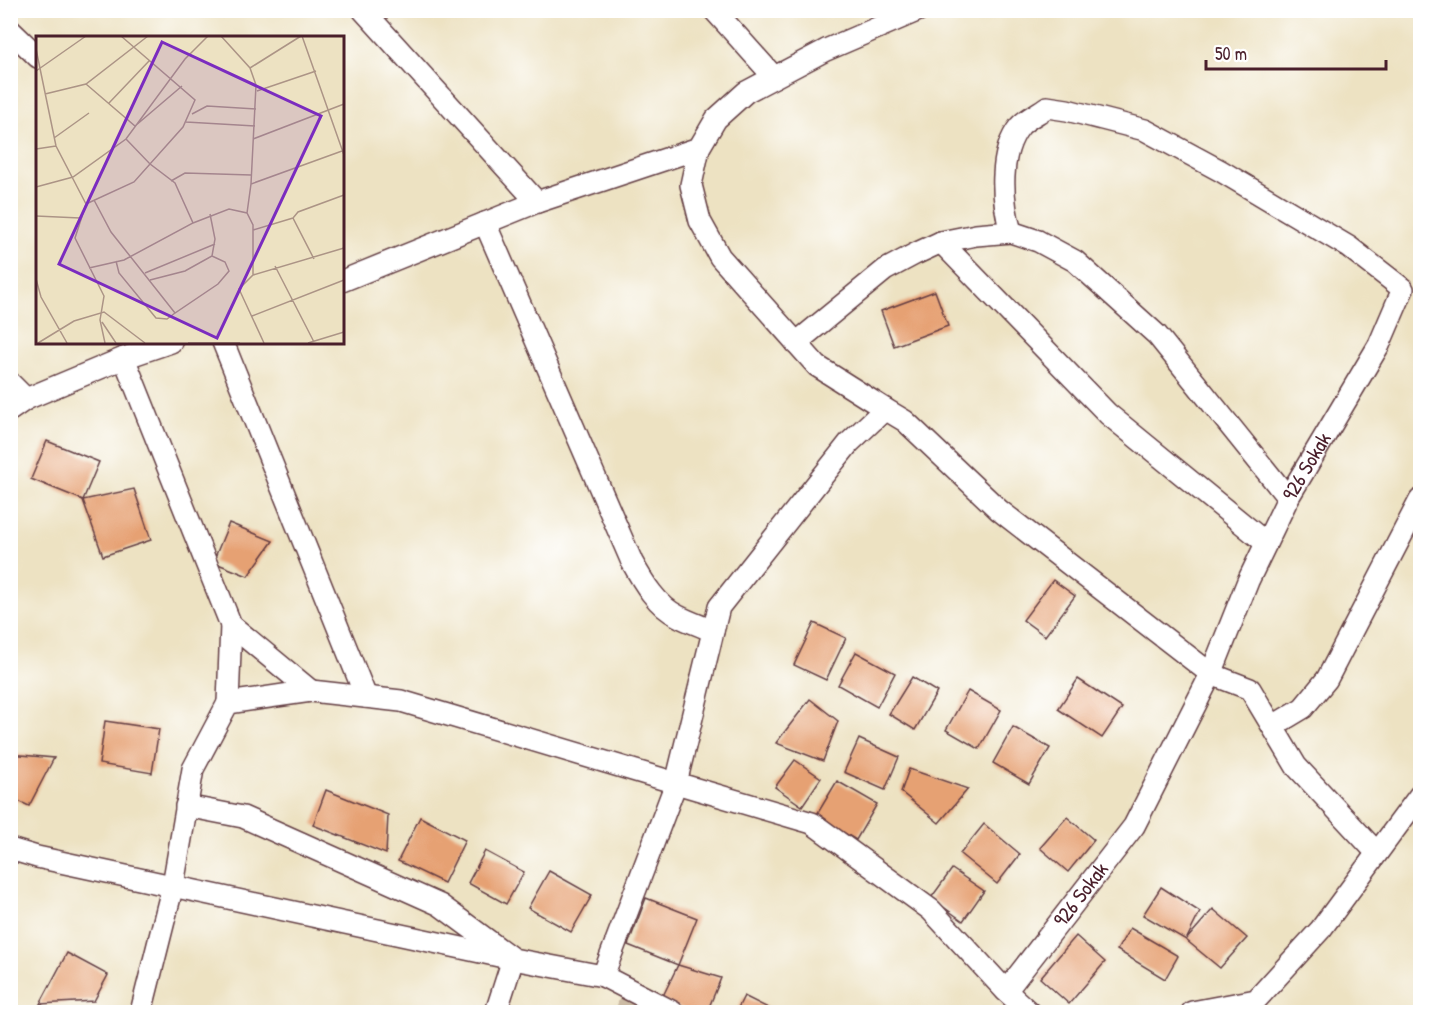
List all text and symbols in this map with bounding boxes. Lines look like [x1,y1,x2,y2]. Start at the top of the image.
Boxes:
scale bar [1206,33,1386,71]
inset map [36,36,344,344]
text: 50 m [1215,41,1247,66]
street label: 926 Sokak [1275,427,1338,506]
street label: 926 Sokak [1046,856,1115,933]

